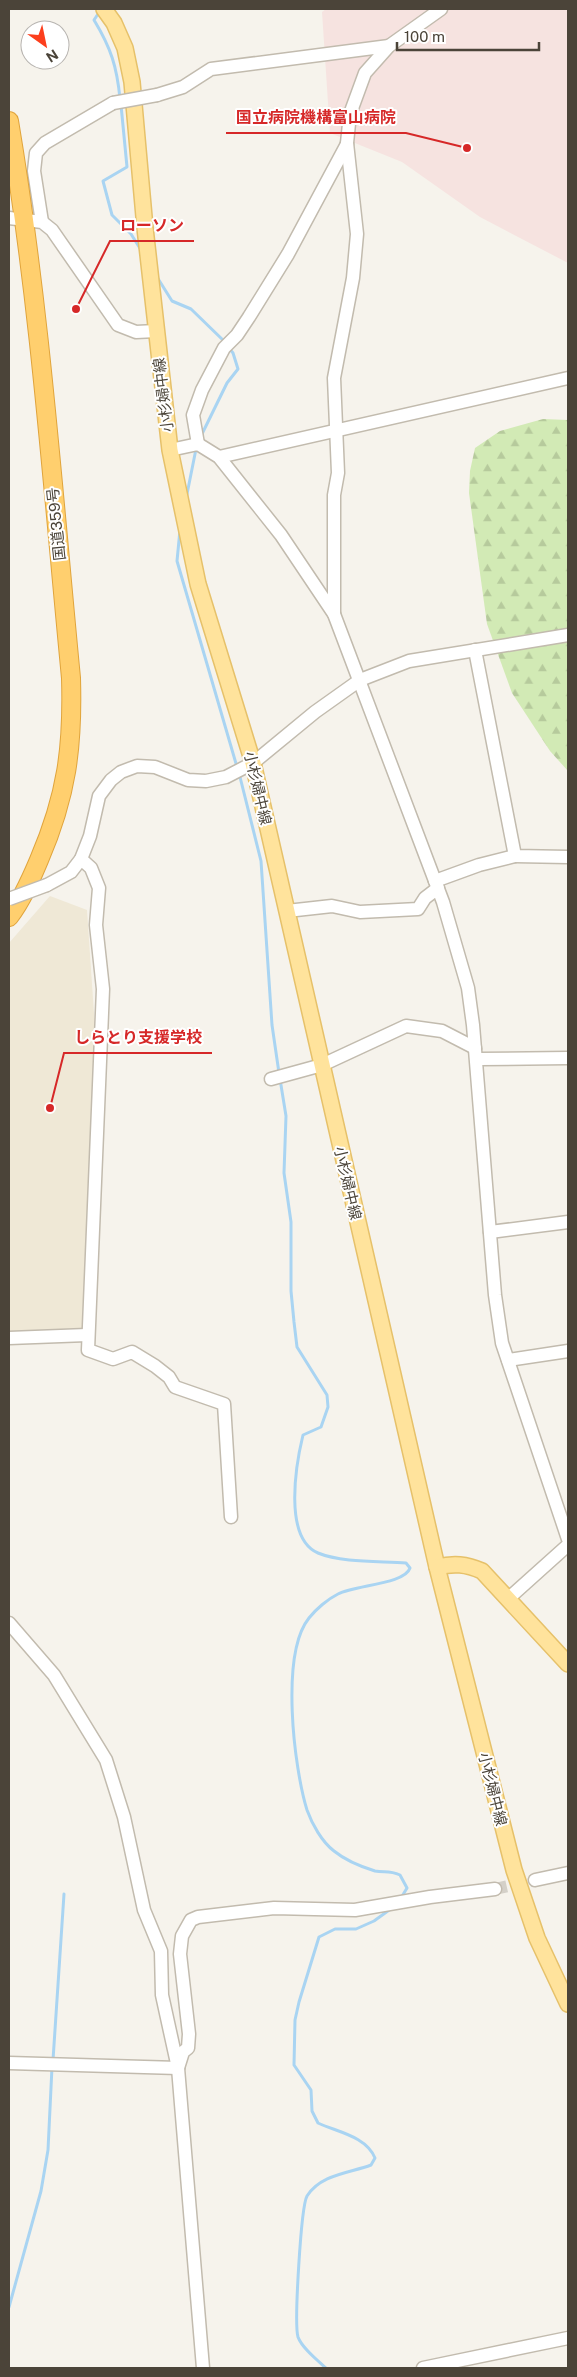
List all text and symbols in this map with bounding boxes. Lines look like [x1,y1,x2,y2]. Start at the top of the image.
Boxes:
north arrow [20,20,70,70]
scale bar [397,20,540,52]
text: 100 m [404,28,445,45]
text: N [43,46,61,66]
callout: 国立病院機構富山病院 [226,102,406,133]
text: 国立病院機構富山病院 [236,108,396,127]
callout: ローソン [110,210,194,241]
text: ローソン [120,216,184,235]
street label: 小杉婦中線 [150,357,176,433]
street label: 国道359号 [44,487,68,561]
street label: 小杉婦中線 [241,750,275,826]
callout: しらとり支援学校 [64,1022,212,1053]
text: しらとり支援学校 [74,1028,202,1047]
street label: 小杉婦中線 [331,1145,365,1221]
street label: 小杉婦中線 [476,1751,510,1827]

